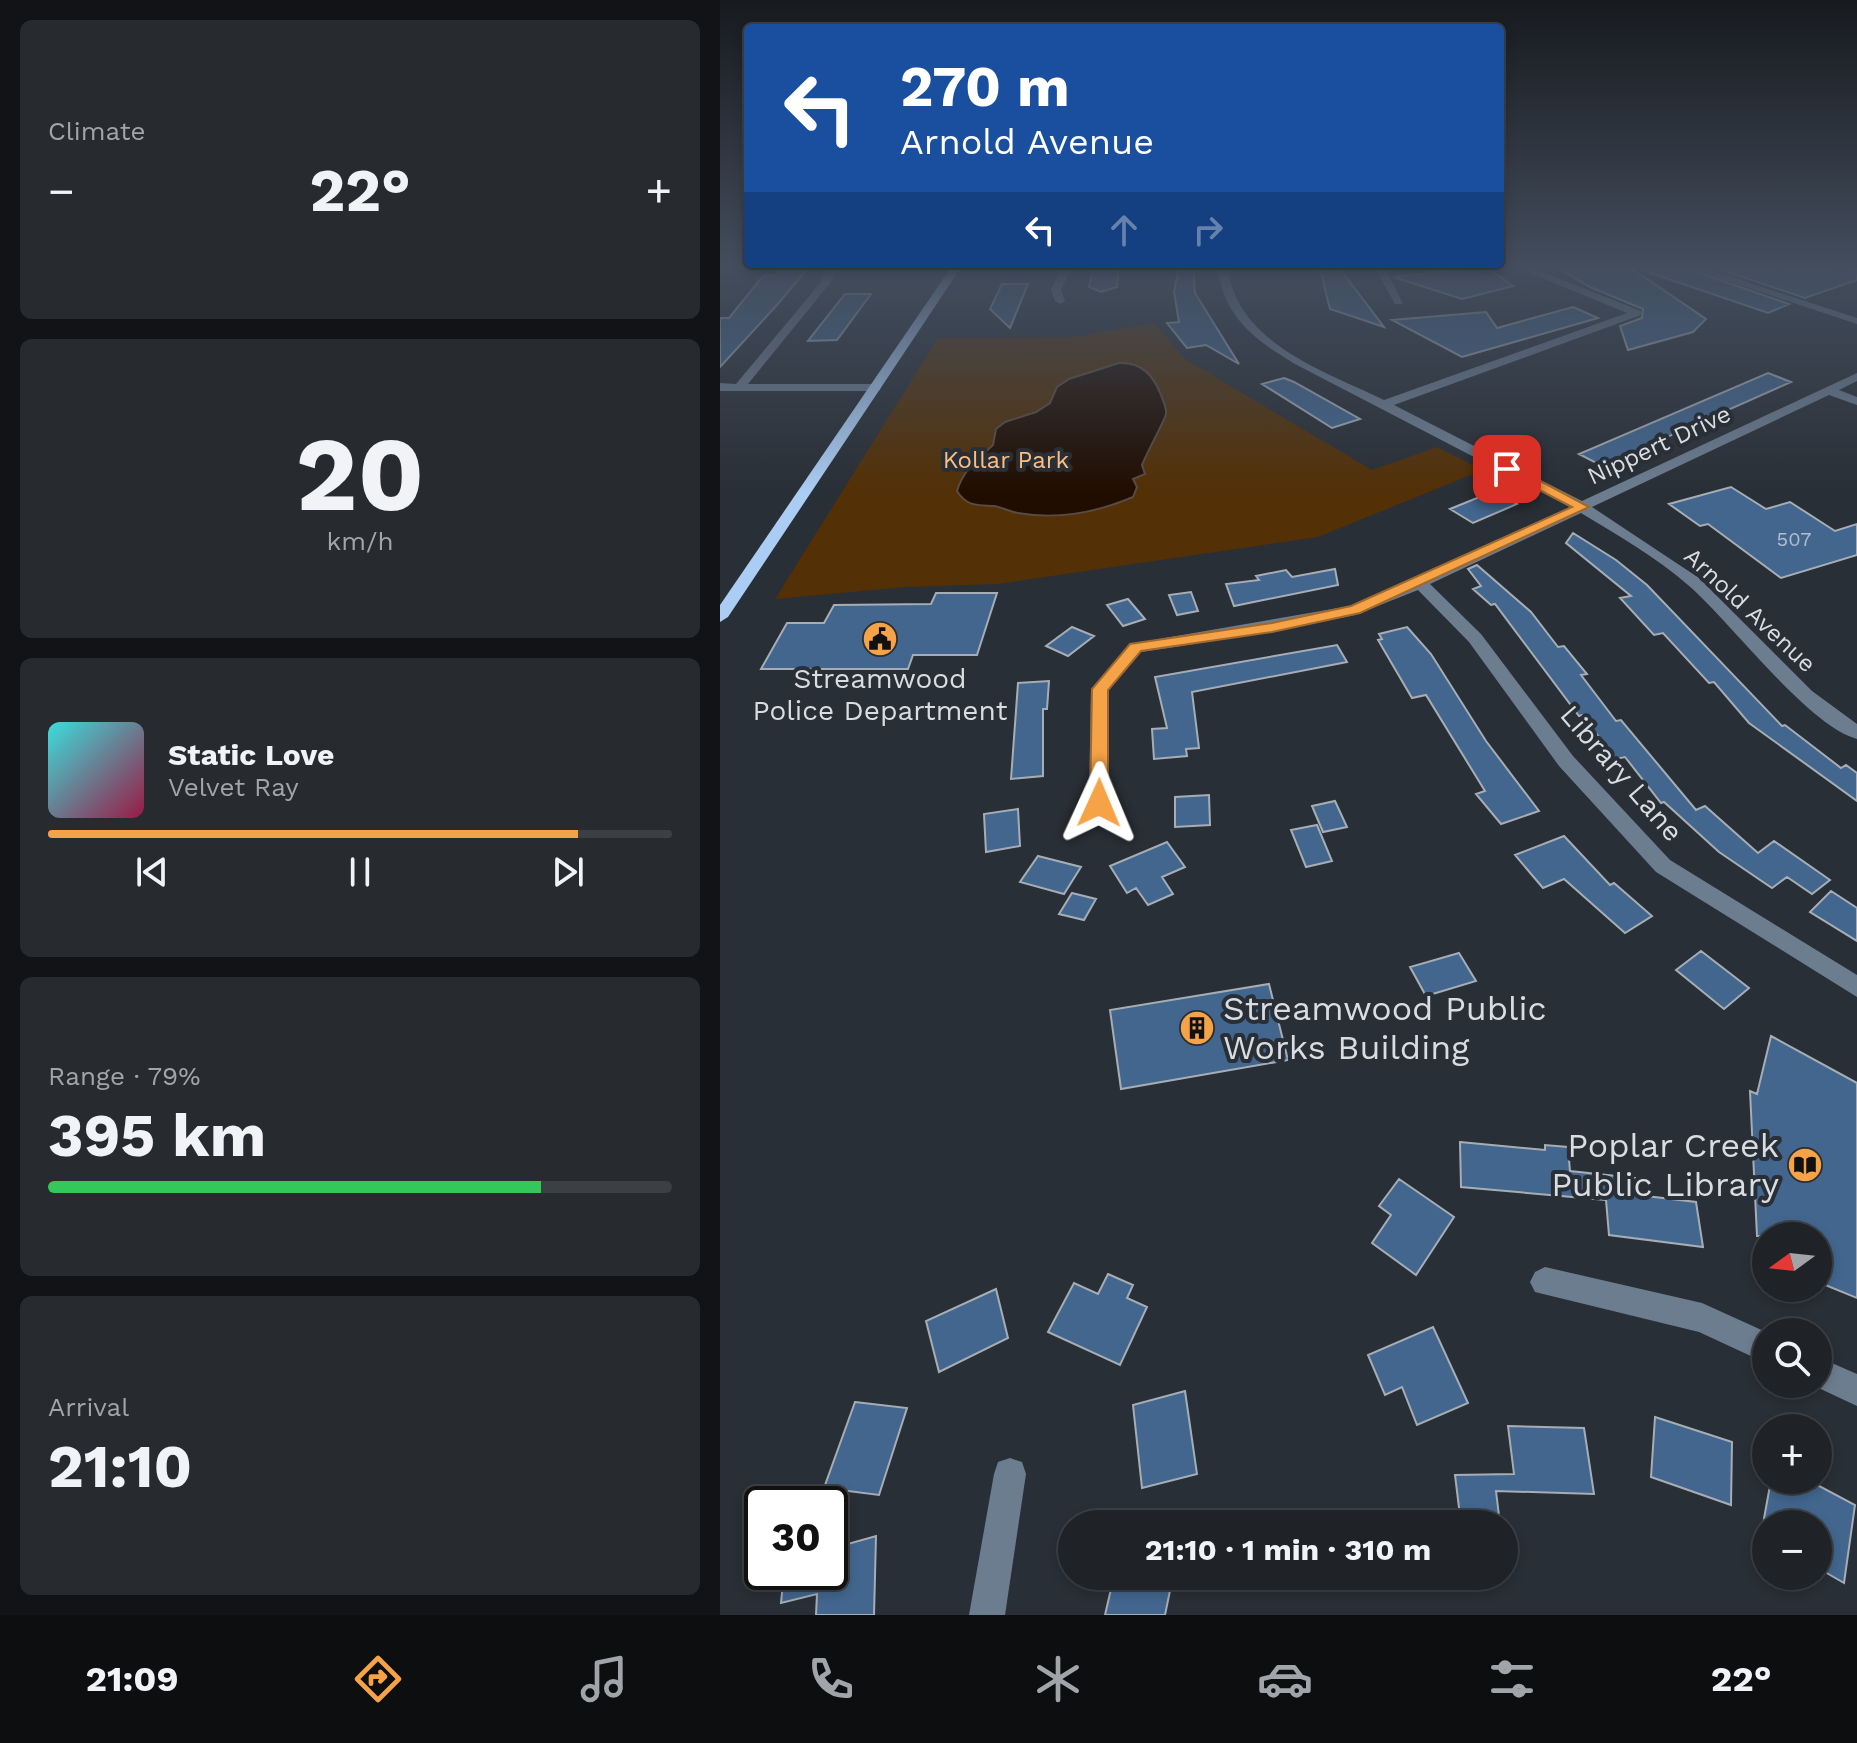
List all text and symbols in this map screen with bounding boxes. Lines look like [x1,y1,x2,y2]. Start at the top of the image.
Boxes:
text: 270 m [900,54,1070,120]
icon: left [768,56,872,160]
text: Climate [48,116,146,146]
text: Arnold Avenue [900,121,1154,163]
text: 22° [309,155,411,226]
text: − [48,165,75,217]
text: + [645,165,672,217]
icon: left [1018,208,1062,252]
icon: ahead [1102,208,1146,252]
icon: right [1186,208,1230,252]
street label: Nippert Drive [1583,400,1735,490]
text: 20 [296,413,424,535]
pin [1473,435,1541,503]
park label: Kollar Park [943,446,1070,474]
icon: arrive [1485,447,1529,491]
text: km/h [327,526,393,556]
house number: 507 [1777,527,1811,551]
street label: Arnold Avenue [1679,542,1821,678]
public building icon: Streamwood Police Department [861,620,899,658]
place label: Streamwood Police Department [753,662,1008,727]
street label: Library Lane [1554,699,1690,848]
text: Static Love [168,737,334,772]
position arrow [1057,761,1141,845]
text: Velvet Ray [168,772,299,802]
icon: previous [130,850,174,894]
icon: pause [338,850,382,894]
icon: next [546,850,590,894]
place label: Streamwood Public Works Building [1223,988,1546,1067]
building icon: Streamwood Public Works Building [1178,1009,1216,1047]
text: Range · 79% [48,1061,200,1091]
text: 395 km [48,1100,266,1171]
place label: Poplar Creek Public Library [1551,1125,1779,1204]
library icon: Poplar Creek Public Library [1786,1146,1824,1184]
north arrow [1752,1222,1832,1302]
map controls [1752,1222,1832,1590]
button: search [1752,1318,1832,1398]
text: Arrival [48,1392,129,1422]
button: + [1752,1414,1832,1494]
text: 21:10 [48,1431,192,1502]
speed limit sign: 30 [744,1486,848,1590]
button: − [1752,1510,1832,1590]
text: 21:10 · 1 min · 310 m [1145,1532,1431,1567]
icon: directions [350,1651,406,1707]
icon: music [576,1651,632,1707]
icon: phone [803,1651,859,1707]
icon: climate [1030,1651,1086,1707]
icon: car [1257,1651,1313,1707]
icon: filters [1484,1651,1540,1707]
text: 21:09 [85,1658,179,1700]
text: 22° [1711,1658,1772,1700]

